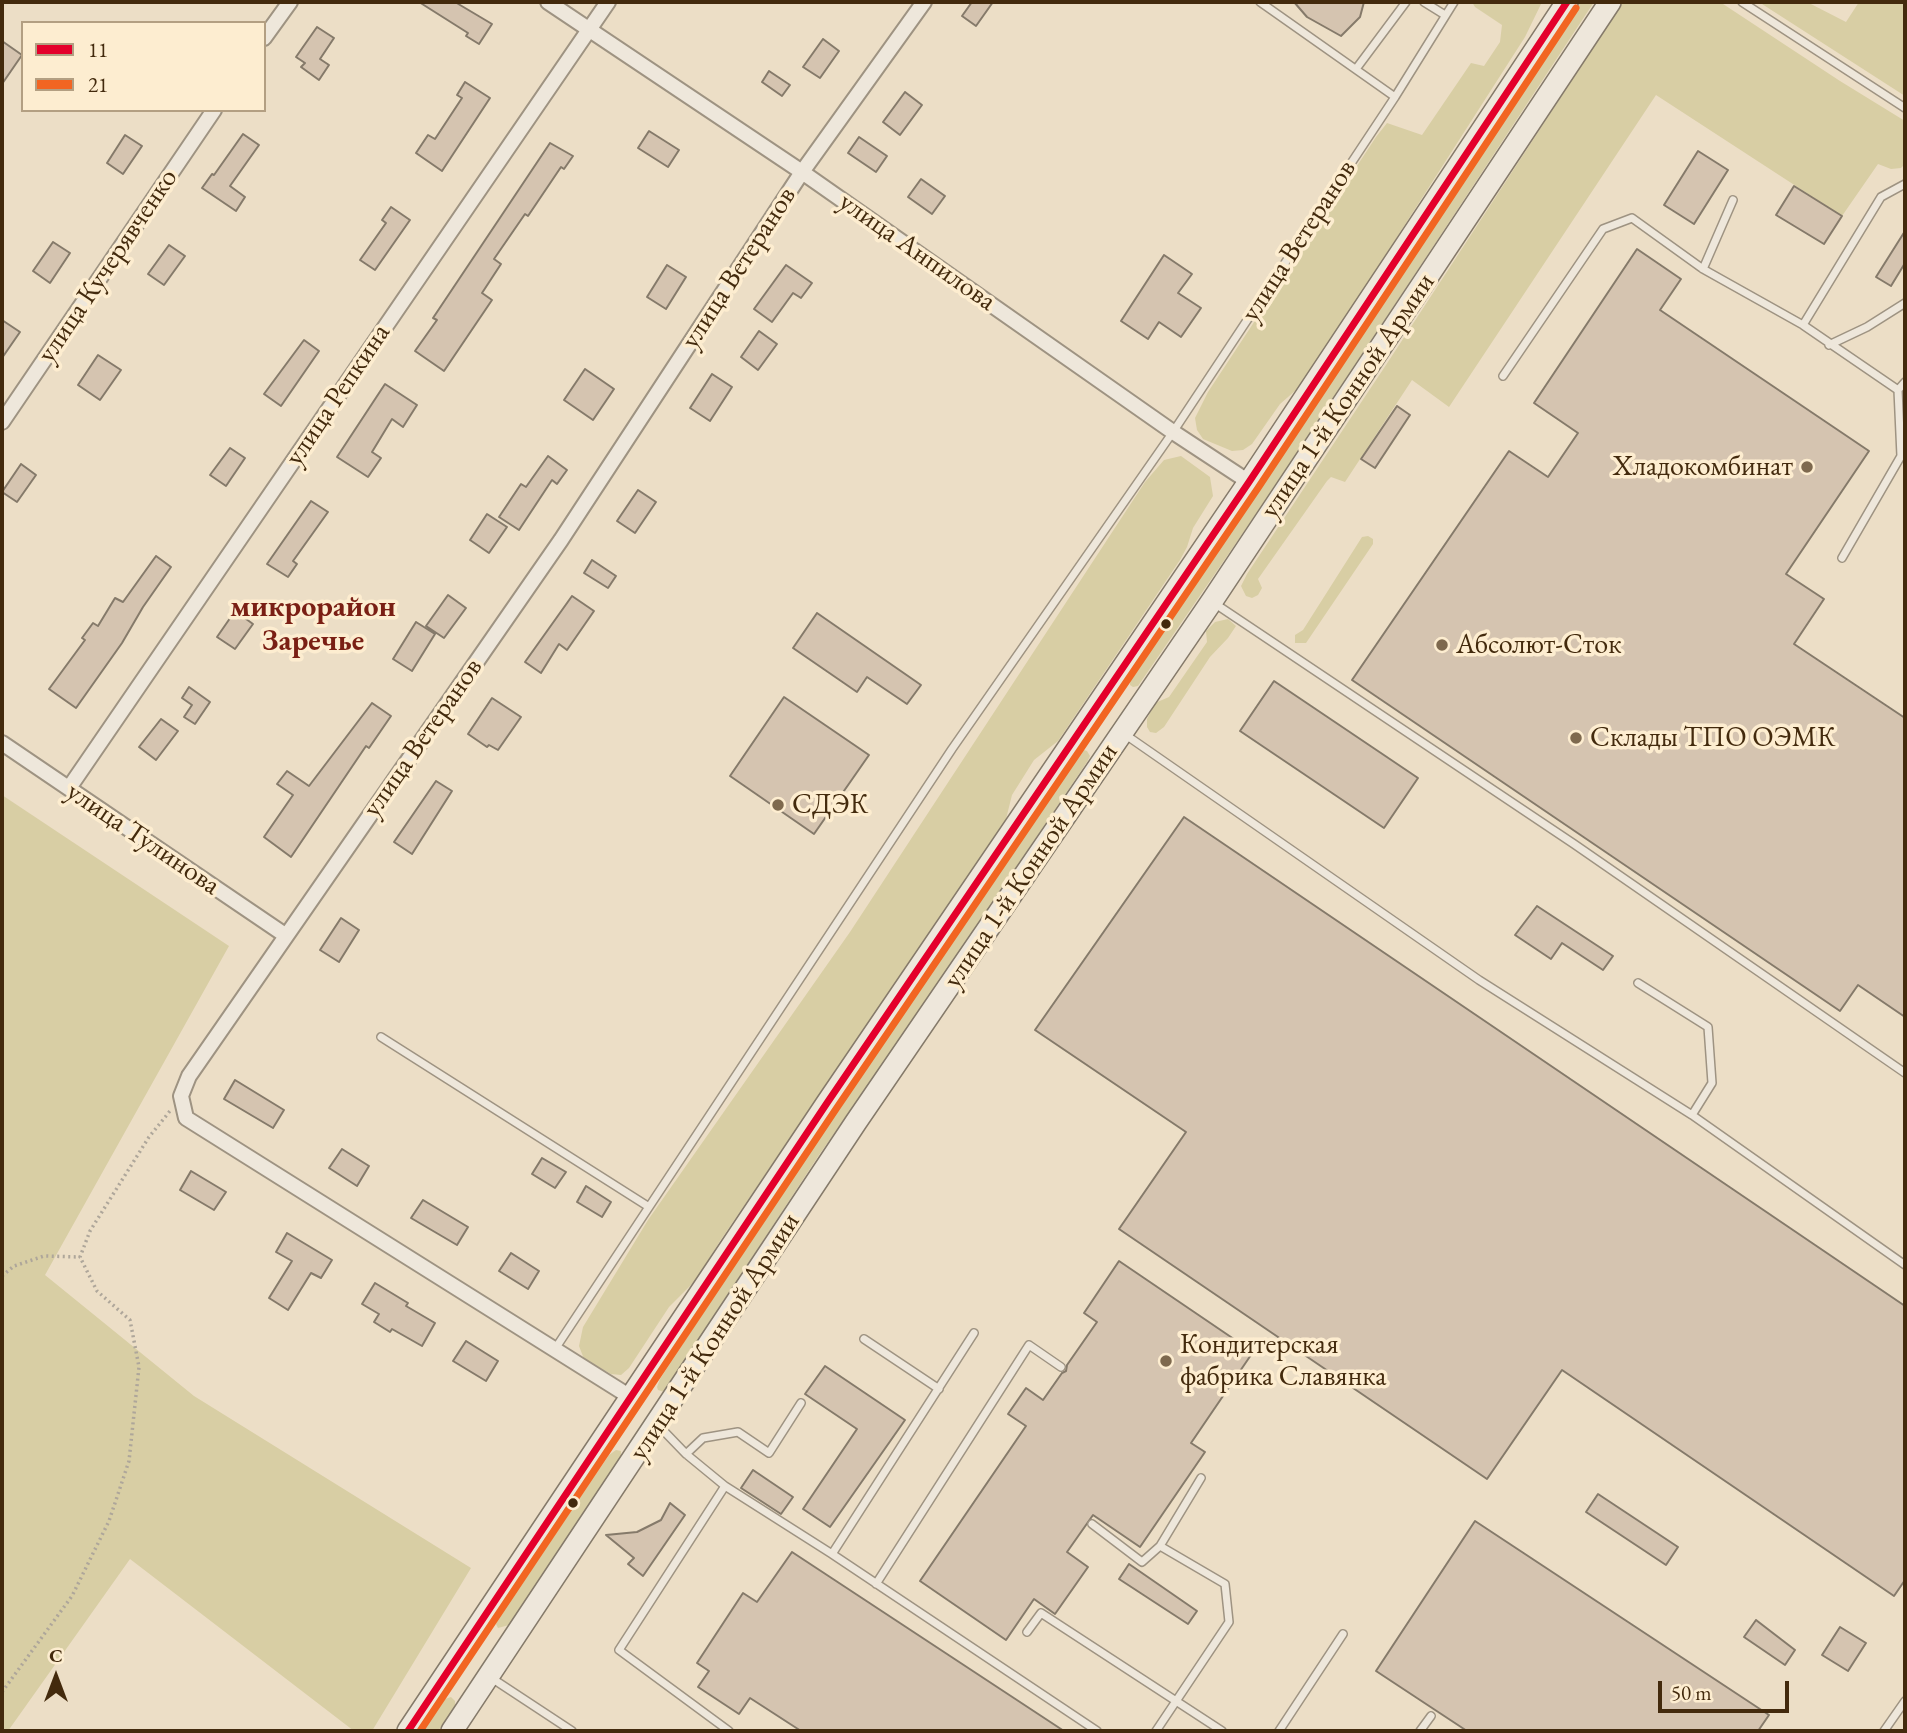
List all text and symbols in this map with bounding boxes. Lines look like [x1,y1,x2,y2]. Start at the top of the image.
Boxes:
legend [21,21,266,112]
text: 11 [88,36,108,63]
text: 21 [88,71,108,98]
street label: улица Ветеранов [1234,154,1364,328]
street label: улица Кучерявченко [31,162,185,370]
street label: улица Ветеранов [674,181,804,355]
street label: улица Анпилова [832,185,1002,319]
street label: улица 1-й Конной Армии [1253,267,1443,525]
street label: улица Репкина [278,318,398,472]
place label: Хладокомбинат [1613,450,1793,484]
marker: Хладокомбинат [1799,459,1815,475]
district label: микрорайон Заречье [230,590,396,660]
unlabelled marker [1159,617,1173,631]
place label: Абсолют-Сток [1456,628,1622,662]
marker: Абсолют-Сток [1434,637,1450,653]
street label: улица Ветеранов [356,652,490,824]
place label: Склады ТПО ОЭМК [1590,721,1836,755]
marker: Склады ТПО ОЭМК [1568,730,1584,746]
street label: улица 1-й Конной Армии [936,737,1126,995]
street label: улица Тулинова [60,775,226,903]
place label: СДЭК [792,788,868,822]
marker: СДЭК [770,797,786,813]
street label: улица 1-й Конной Армии [622,1207,808,1467]
place label: Кондитерская фабрика Славянка [1180,1328,1386,1394]
marker: Кондитерская фабрика Славянка [1158,1353,1174,1369]
unlabelled marker [566,1496,580,1510]
north arrow [21,1642,91,1712]
text: С [49,1643,63,1668]
scale bar [1662,1666,1793,1710]
text: 50 m [1671,1679,1712,1706]

